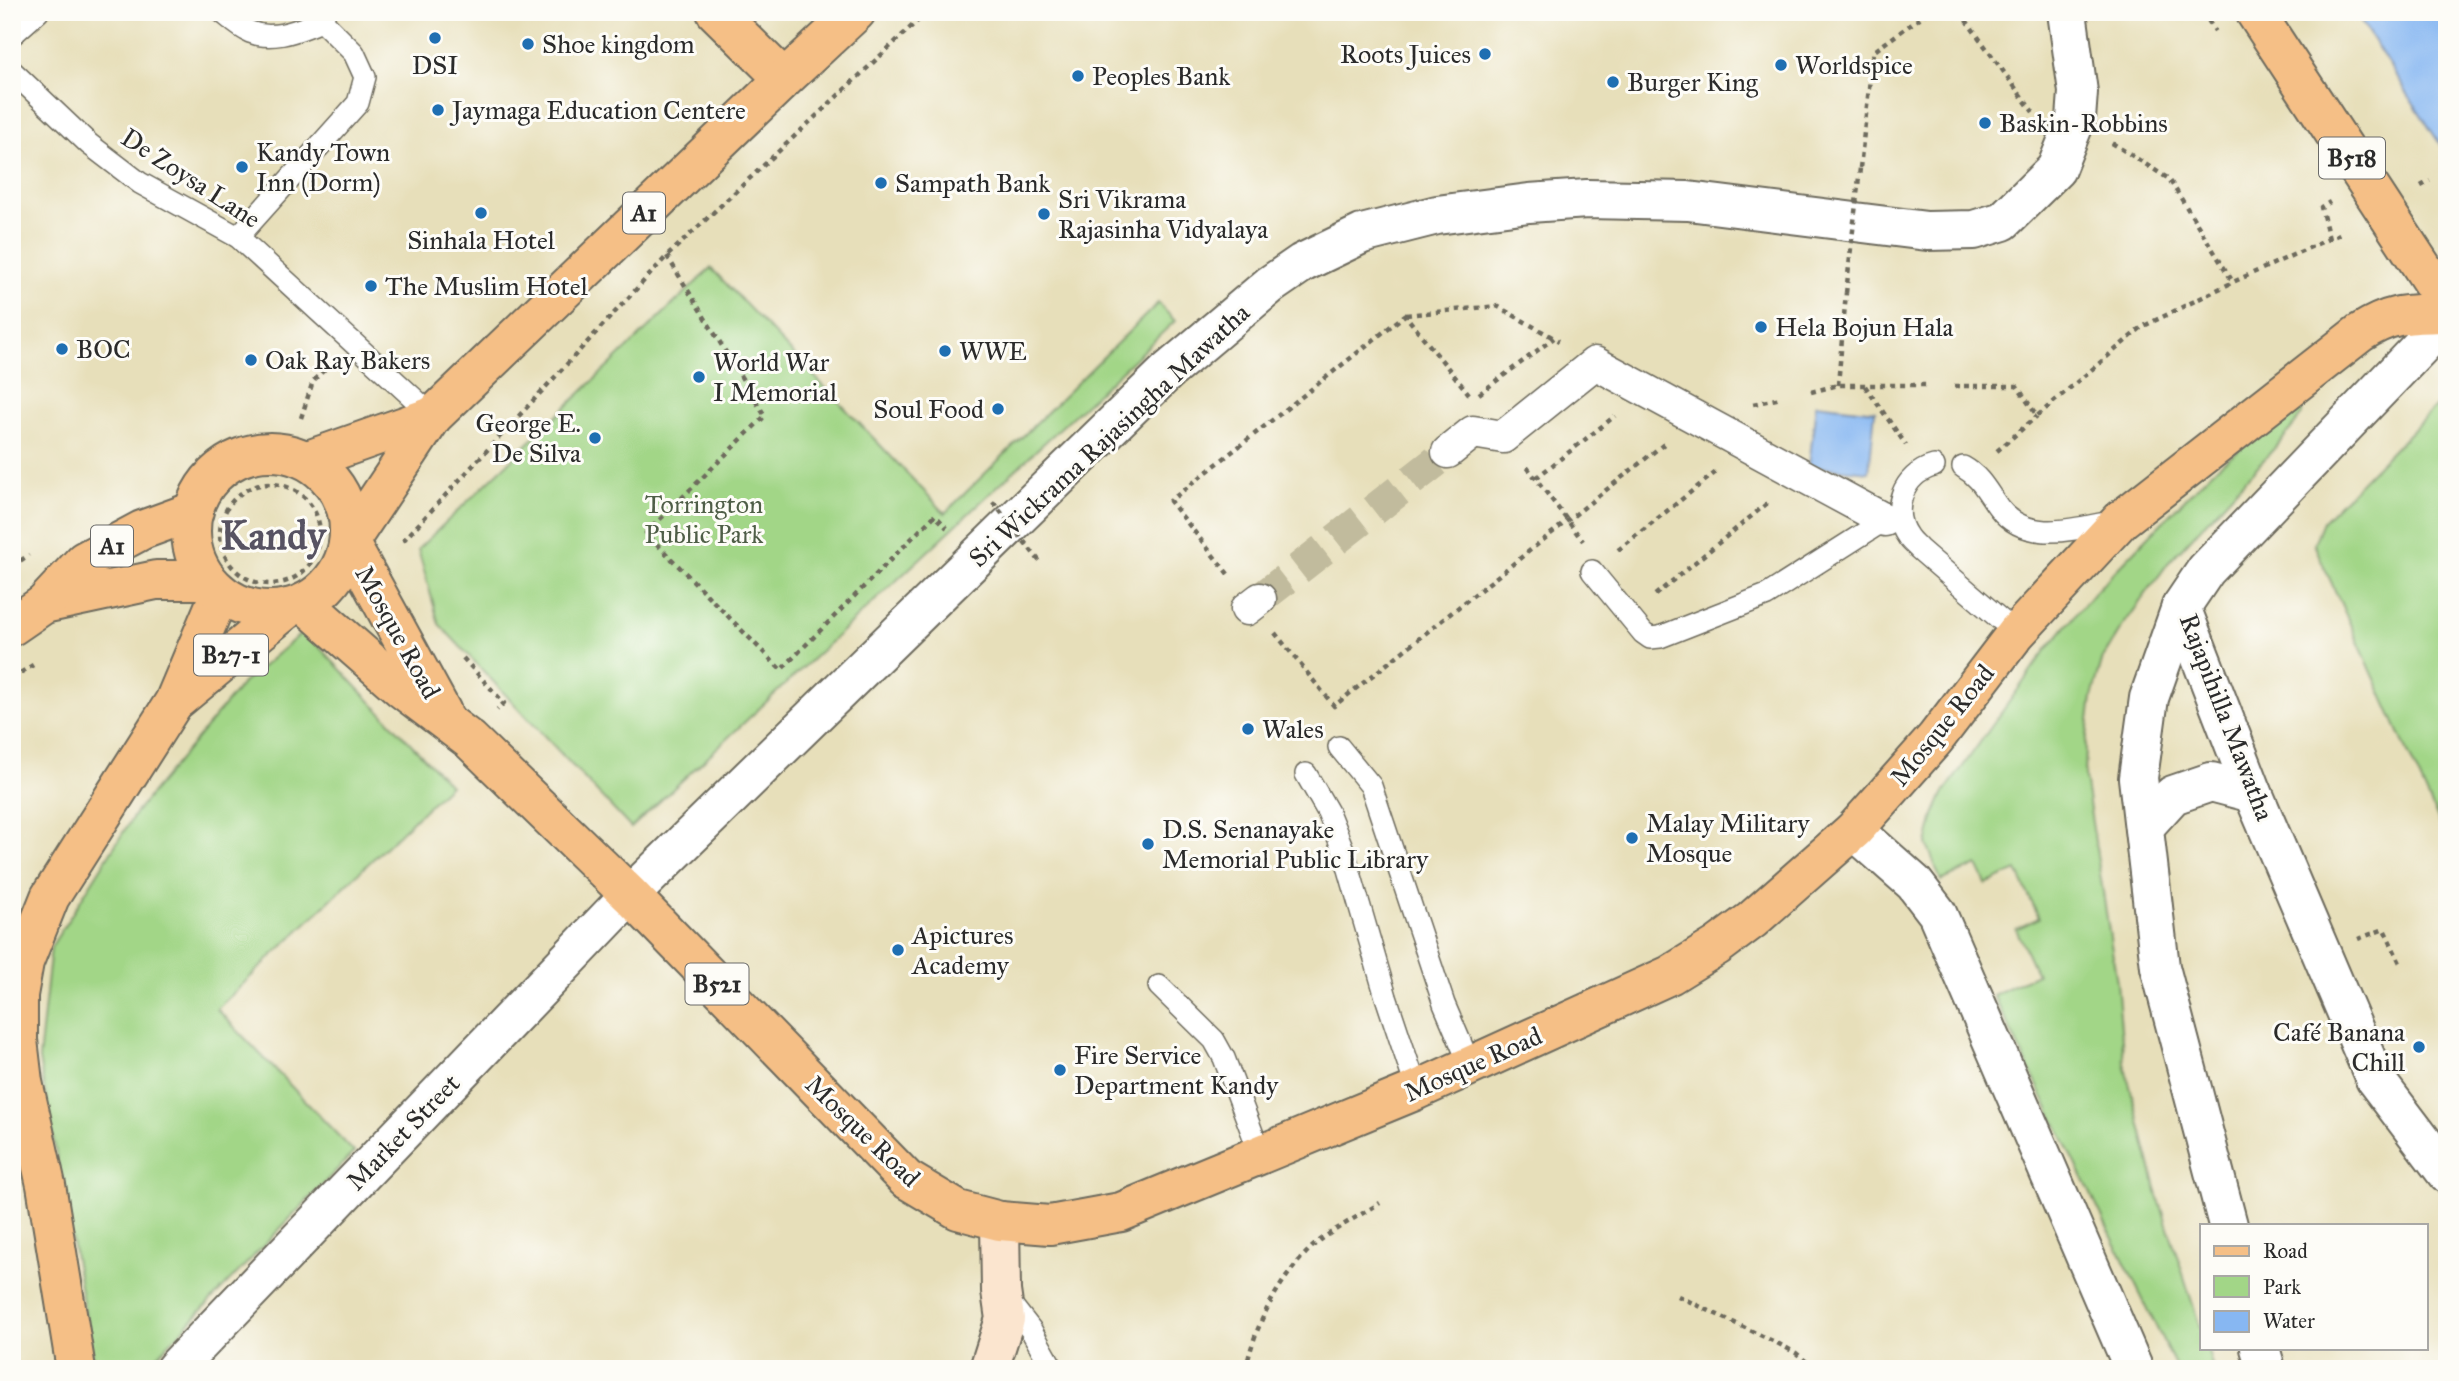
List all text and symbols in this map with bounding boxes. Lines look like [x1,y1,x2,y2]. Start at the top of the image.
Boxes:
place label: Shoe kingdom [542,28,695,60]
marker: DSI [427,30,443,46]
marker: Shoe kingdom [520,36,536,52]
place label: Roots Juices [1340,38,1471,70]
marker: Roots Juices [1477,46,1493,62]
place label: DSI [412,49,458,81]
place label: Worldspice [1795,49,1913,81]
marker: Worldspice [1773,57,1789,73]
place label: Peoples Bank [1092,60,1231,92]
place label: Burger King [1627,66,1759,98]
marker: Peoples Bank [1070,68,1086,84]
marker: Burger King [1605,74,1621,90]
place label: Jaymaga Education Centere [449,94,746,126]
marker: Jaymaga Education Centere [430,102,446,118]
place label: Baskin-Robbins [1999,107,2168,139]
marker: Baskin-Robbins [1977,115,1993,131]
street label: De Zoysa Lane [115,121,267,235]
place label: Kandy Town Inn (Dorm) [256,136,390,198]
road number: B518 [2319,138,2385,178]
marker: Kandy Town Inn (Dorm) [234,159,250,175]
place label: Sampath Bank [895,167,1051,199]
marker: Sampath Bank [873,175,889,191]
place label: Sri Vikrama Rajasinha Vidyalaya [1058,183,1268,245]
road number: A1 [623,192,665,233]
marker: Sinhala Hotel [473,205,489,221]
marker: Sri Vikrama Rajasinha Vidyalaya [1036,206,1052,222]
place label: Sinhala Hotel [407,224,555,256]
place label: The Muslim Hotel [385,270,588,302]
marker: The Muslim Hotel [363,278,379,294]
street label: Sri Wickrama Rajasingha Mawatha [962,296,1256,574]
place label: Hela Bojun Hala [1775,311,1954,343]
marker: Hela Bojun Hala [1753,319,1769,335]
place label: BOC [76,333,131,365]
place label: WWE [959,335,1027,367]
marker: BOC [54,341,70,357]
marker: WWE [937,343,953,359]
place label: Oak Ray Bakers [265,344,430,376]
place label: World War I Memorial [713,346,837,408]
marker: Oak Ray Bakers [243,352,259,368]
marker: World War I Memorial [691,369,707,385]
place label: Soul Food [873,393,984,425]
marker: Soul Food [990,401,1006,417]
place label: George E. De Silva [476,407,581,469]
marker: George E. De Silva [587,430,603,446]
park label: Torrington Public Park [645,488,764,550]
district label: Kandy [220,511,327,560]
road number: A1 [91,526,133,566]
street label: Mosque Road [348,560,448,704]
street label: Rajapihilla Mawatha [2173,609,2281,825]
road number: B27-1 [194,634,268,676]
street label: Mosque Road [1883,658,2001,792]
place label: Wales [1262,713,1324,745]
marker: Wales [1240,721,1256,737]
place label: Malay Military Mosque [1646,807,1810,869]
place label: D.S. Senanayake Memorial Public Library [1162,813,1429,875]
marker: Malay Military Mosque [1624,830,1640,846]
marker: D.S. Senanayake Memorial Public Library [1140,836,1156,852]
place label: Apictures Academy [911,919,1013,981]
marker: Apictures Academy [890,942,906,958]
road number: B521 [686,964,748,1004]
place label: Café Banana Chill [2273,1016,2405,1078]
street label: Mosque Road [1399,1019,1547,1109]
place label: Fire Service Department Kandy [1074,1039,1279,1101]
marker: Café Banana Chill [2411,1039,2427,1055]
marker: Fire Service Department Kandy [1052,1062,1068,1078]
street label: Market Street [340,1067,466,1197]
street label: Mosque Road [799,1068,927,1194]
legend [2200,1224,2428,1350]
text: Road [2263,1238,2308,1264]
text: Park [2263,1274,2301,1300]
text: Water [2263,1308,2315,1334]

